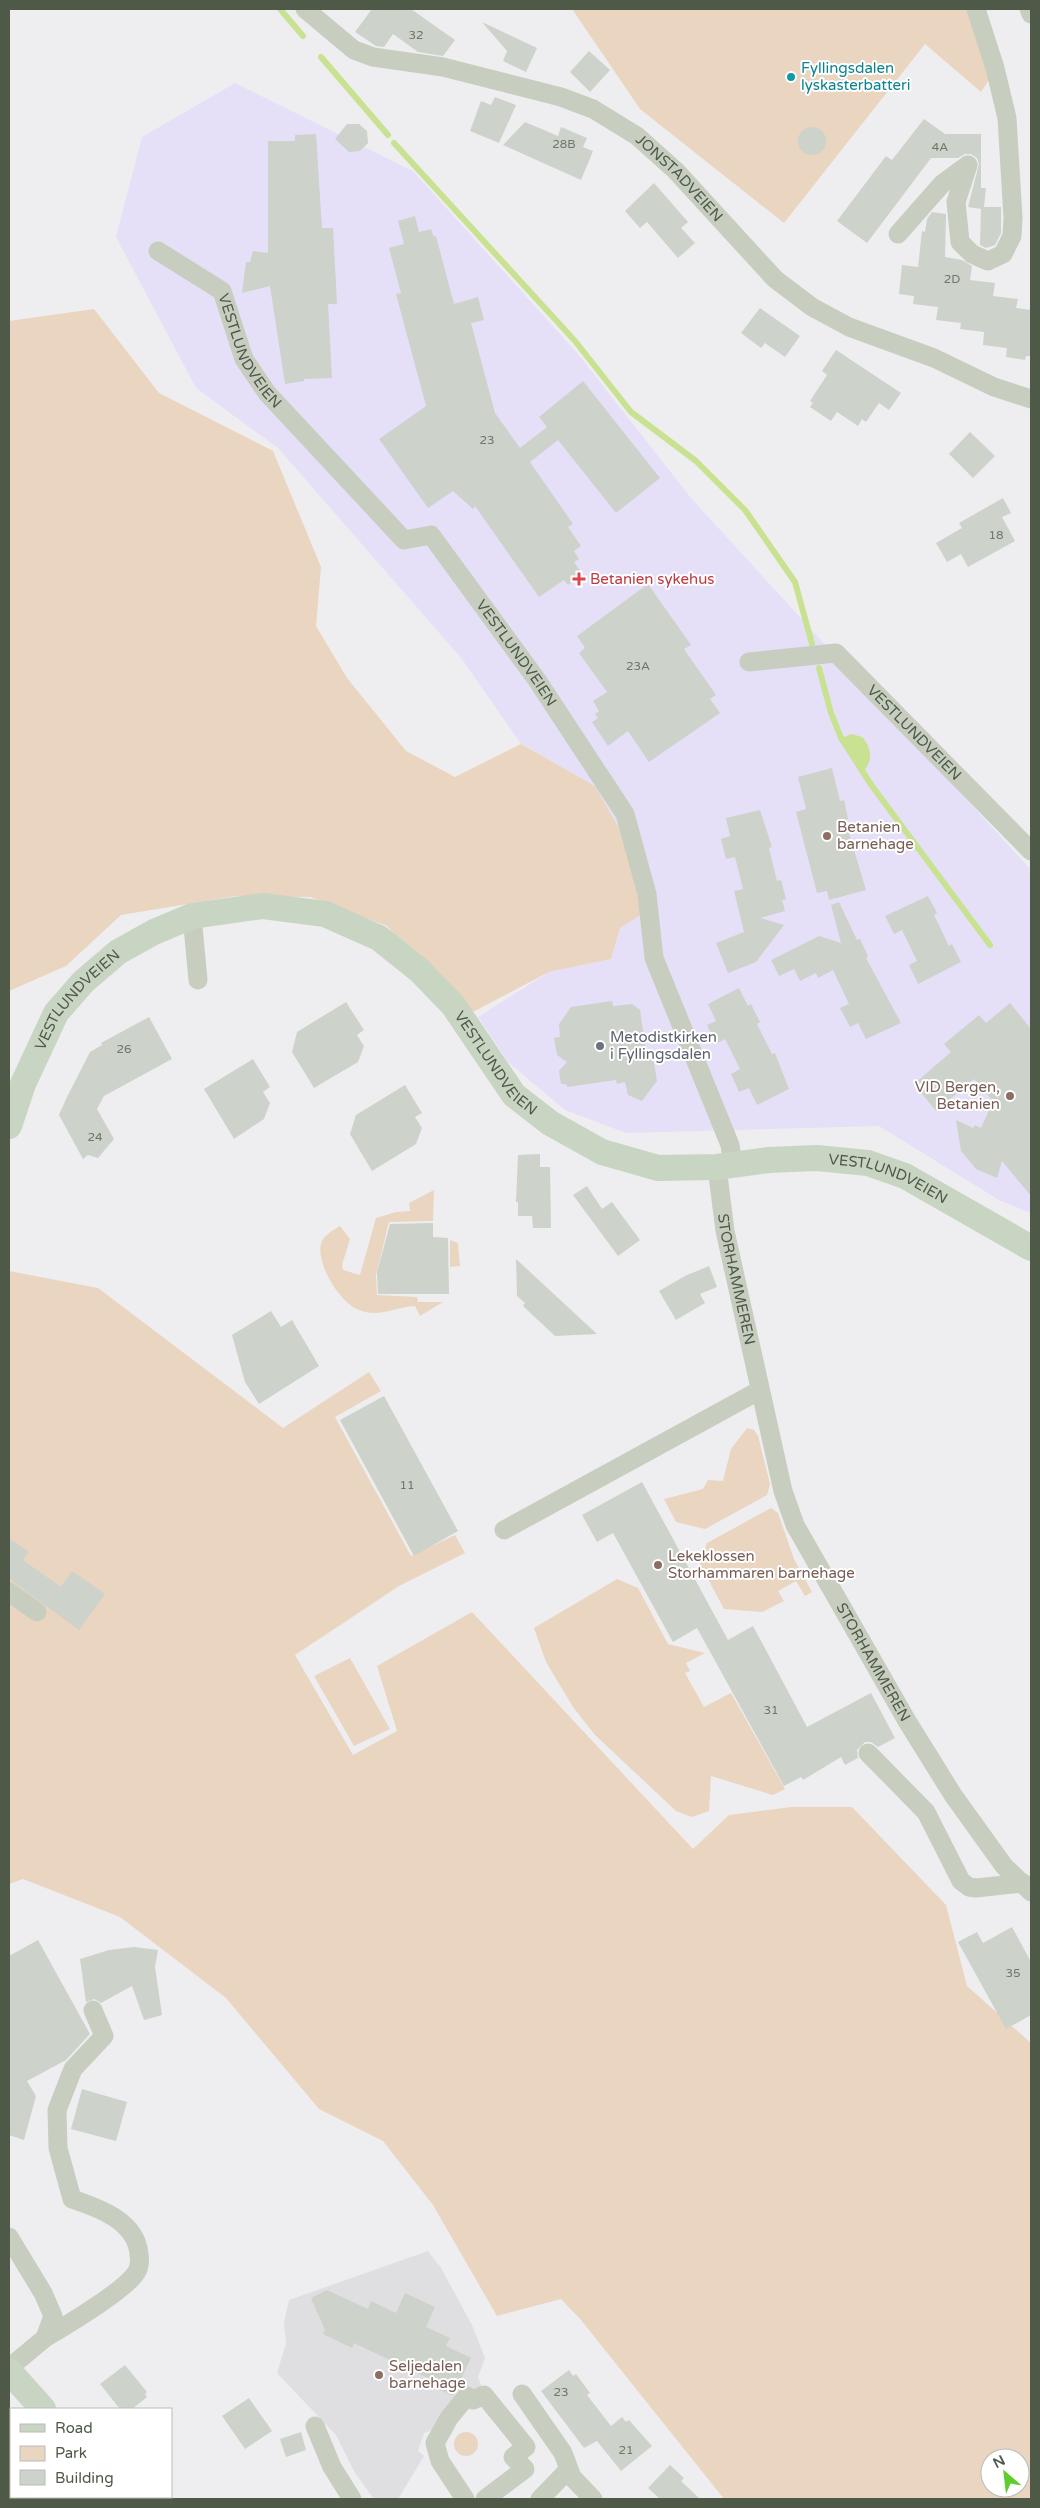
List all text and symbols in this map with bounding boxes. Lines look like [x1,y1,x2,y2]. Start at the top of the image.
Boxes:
house number: 32 [408,28,424,42]
place label: Fyllingsdalen lyskasterbatteri [801,59,911,94]
marker: Fyllingsdalen lyskasterbatteri [785,71,797,83]
street label: JONSTADVEIEN [632,130,727,225]
house number: 28B [552,137,576,151]
house number: 4A [932,140,948,154]
house number: 2D [944,272,960,286]
street label: VESTLUNDVEIEN [214,291,285,412]
house number: 23 [479,433,495,447]
house number: 18 [988,528,1004,542]
place label: Betanien sykehus [590,570,715,588]
marker: Betanien sykehus [572,572,586,586]
street label: VESTLUNDVEIEN [472,596,561,709]
house number: 23A [626,659,650,673]
street label: VESTLUNDVEIEN [863,681,965,784]
place label: Betanien barnehage [837,818,914,853]
marker: Betanien barnehage [821,830,833,842]
street label: VESTLUNDVEIEN [31,945,123,1053]
street label: VESTLUNDVEIEN [451,1008,541,1119]
place label: Metodistkirken i Fyllingsdalen [610,1028,717,1063]
marker: Metodistkirken i Fyllingsdalen [594,1040,606,1052]
house number: 26 [116,1042,132,1056]
place label: VID Bergen, Betanien [915,1078,1000,1113]
marker: VID Bergen, Betanien [1004,1090,1016,1102]
house number: 24 [87,1130,103,1144]
street label: VESTLUNDVEIEN [828,1150,951,1207]
street label: STORHAMMEREN [714,1213,759,1347]
house number: 11 [399,1478,415,1492]
place label: Lekeklossen Storhammaren barnehage [668,1547,855,1582]
marker: Lekeklossen Storhammaren barnehage [652,1559,664,1571]
street label: STORHAMMEREN [832,1600,914,1725]
house number: 31 [763,1703,779,1717]
house number: 35 [1005,1966,1021,1980]
place label: Seljedalen barnehage [389,2357,466,2392]
marker: Seljedalen barnehage [373,2369,385,2381]
house number: 23 [553,2385,569,2399]
legend [10,2408,172,2498]
text: Road [55,2419,93,2437]
house number: 21 [618,2443,634,2457]
text: Park [55,2444,87,2462]
north arrow [980,2448,1030,2498]
text: N [990,2452,1008,2472]
text: Building [55,2469,114,2487]

